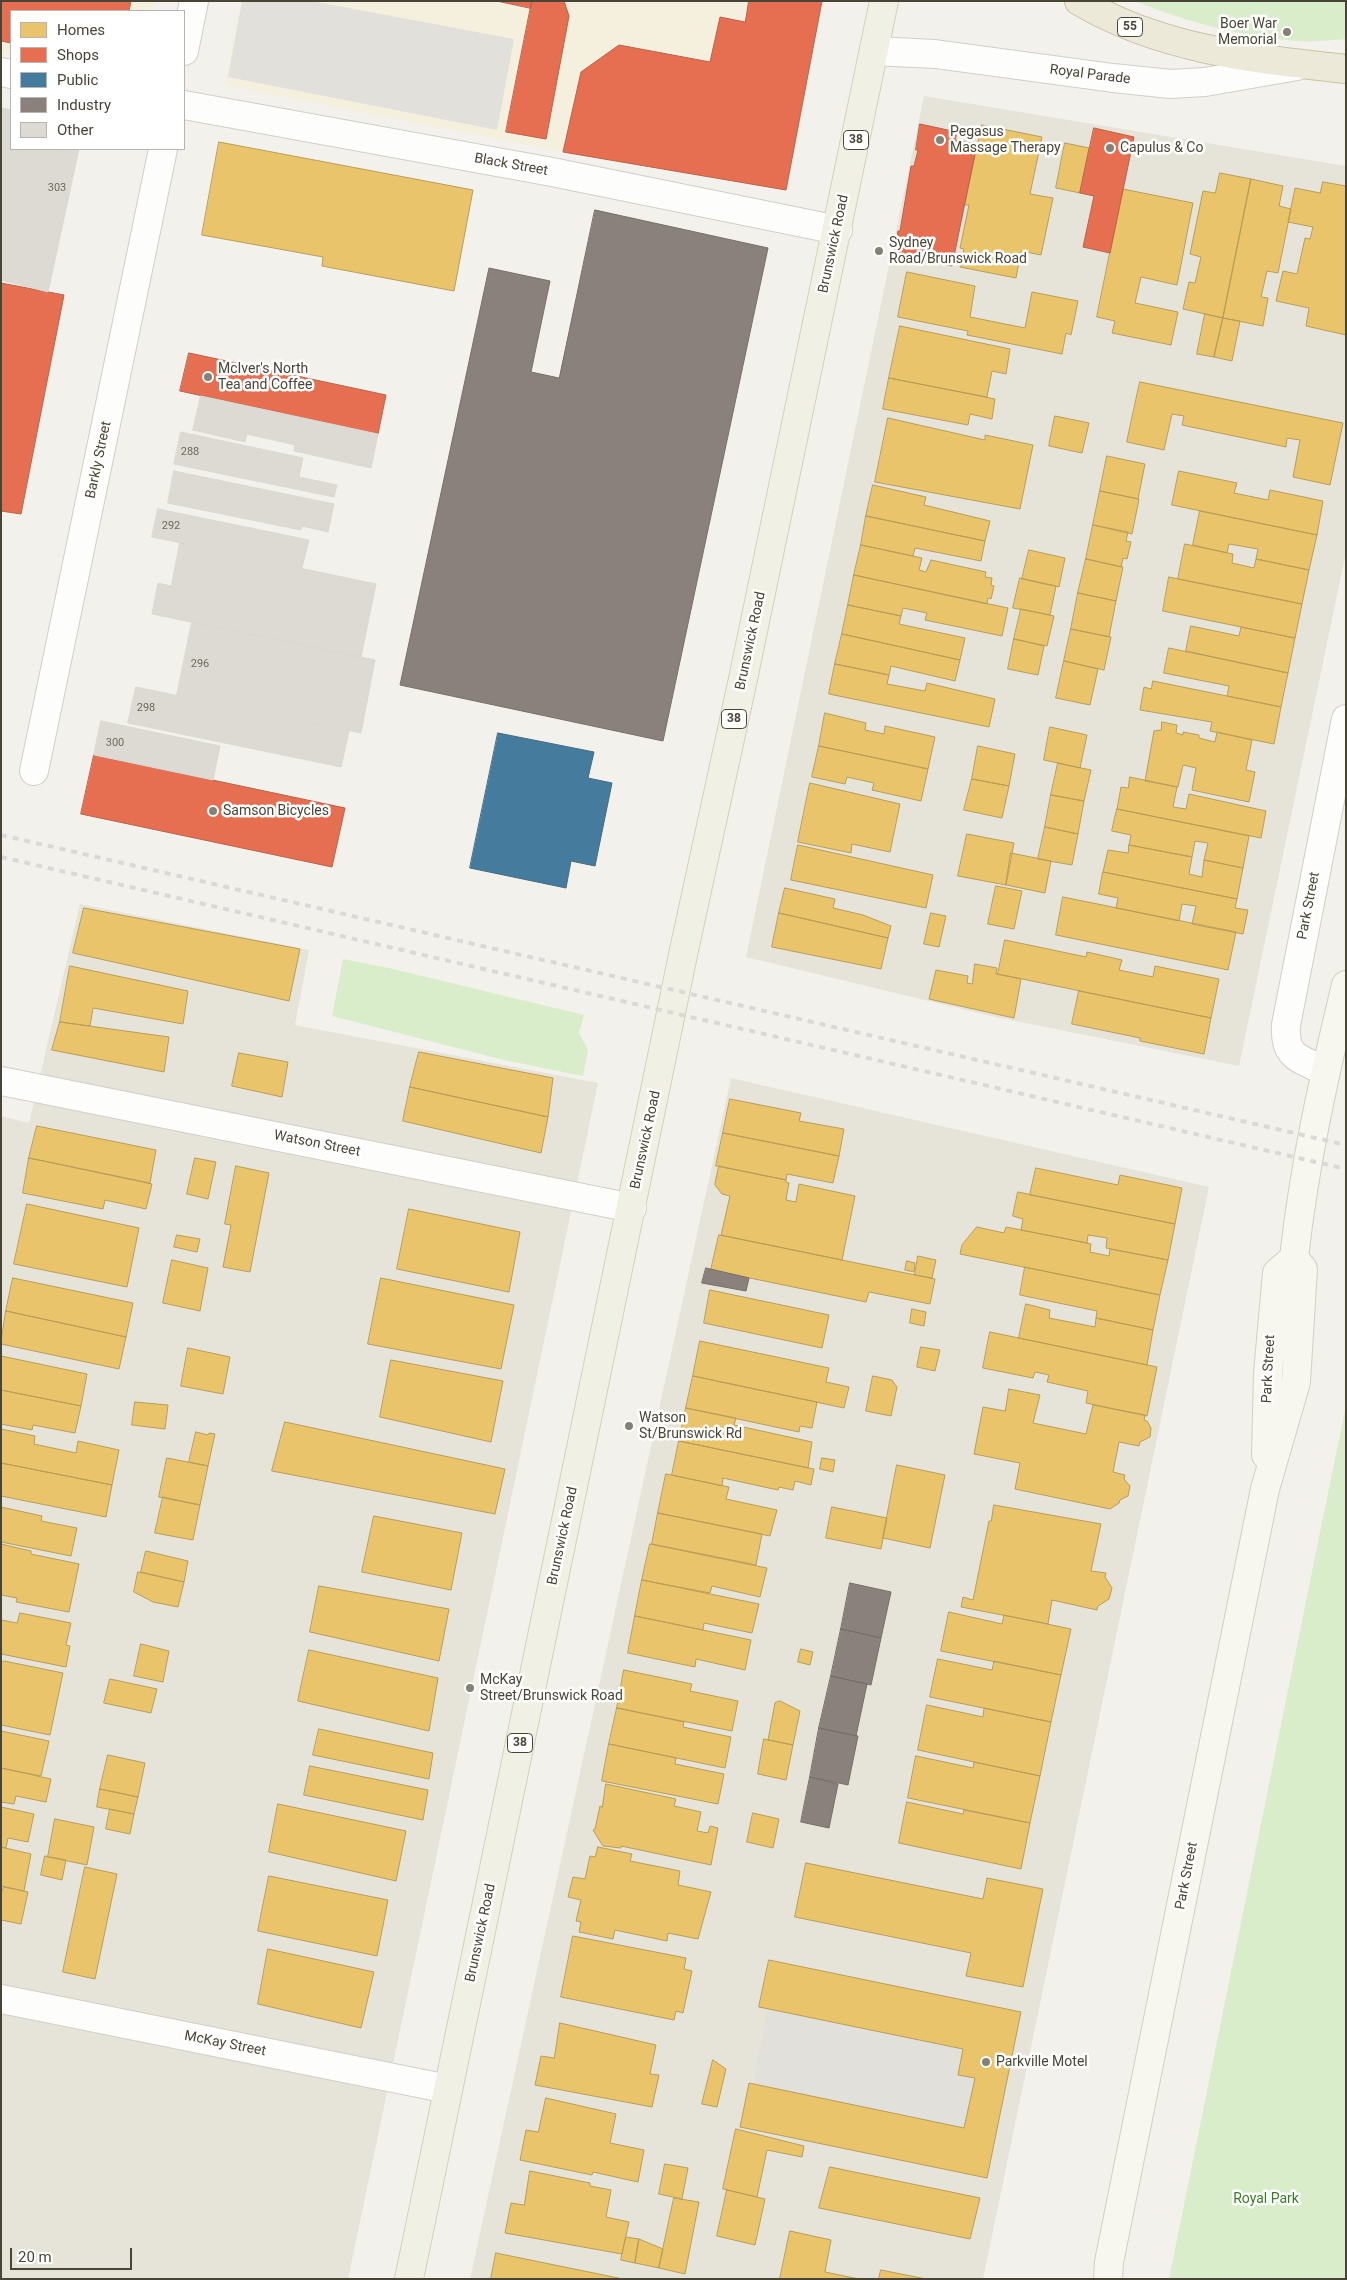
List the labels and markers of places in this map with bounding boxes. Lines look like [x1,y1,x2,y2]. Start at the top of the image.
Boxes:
place label: Boer War Memorial [1218,16,1277,48]
marker: Boer War Memorial [1281,26,1293,38]
place label: Pegasus Massage Therapy [950,124,1061,156]
marker: Pegasus Massage Therapy [934,134,946,146]
place label: Capulus & Co [1120,140,1203,156]
marker: Capulus & Co [1104,142,1116,154]
place label: Sydney Road/Brunswick Road [889,235,1027,268]
marker: Sydney Road/Brunswick Road [873,245,885,257]
place label: McIver's North Tea and Coffee [218,361,312,394]
marker: McIver's North Tea and Coffee [202,371,214,383]
place label: Samson Bicycles [223,803,329,819]
marker: Samson Bicycles [207,805,219,817]
place label: Watson St/Brunswick Rd [639,1410,742,1442]
marker: Watson St/Brunswick Rd [623,1420,635,1432]
place label: McKay Street/Brunswick Road [480,1672,623,1704]
marker: McKay Street/Brunswick Road [464,1682,476,1694]
place label: Parkville Motel [996,2054,1088,2070]
marker: Parkville Motel [980,2056,992,2068]

